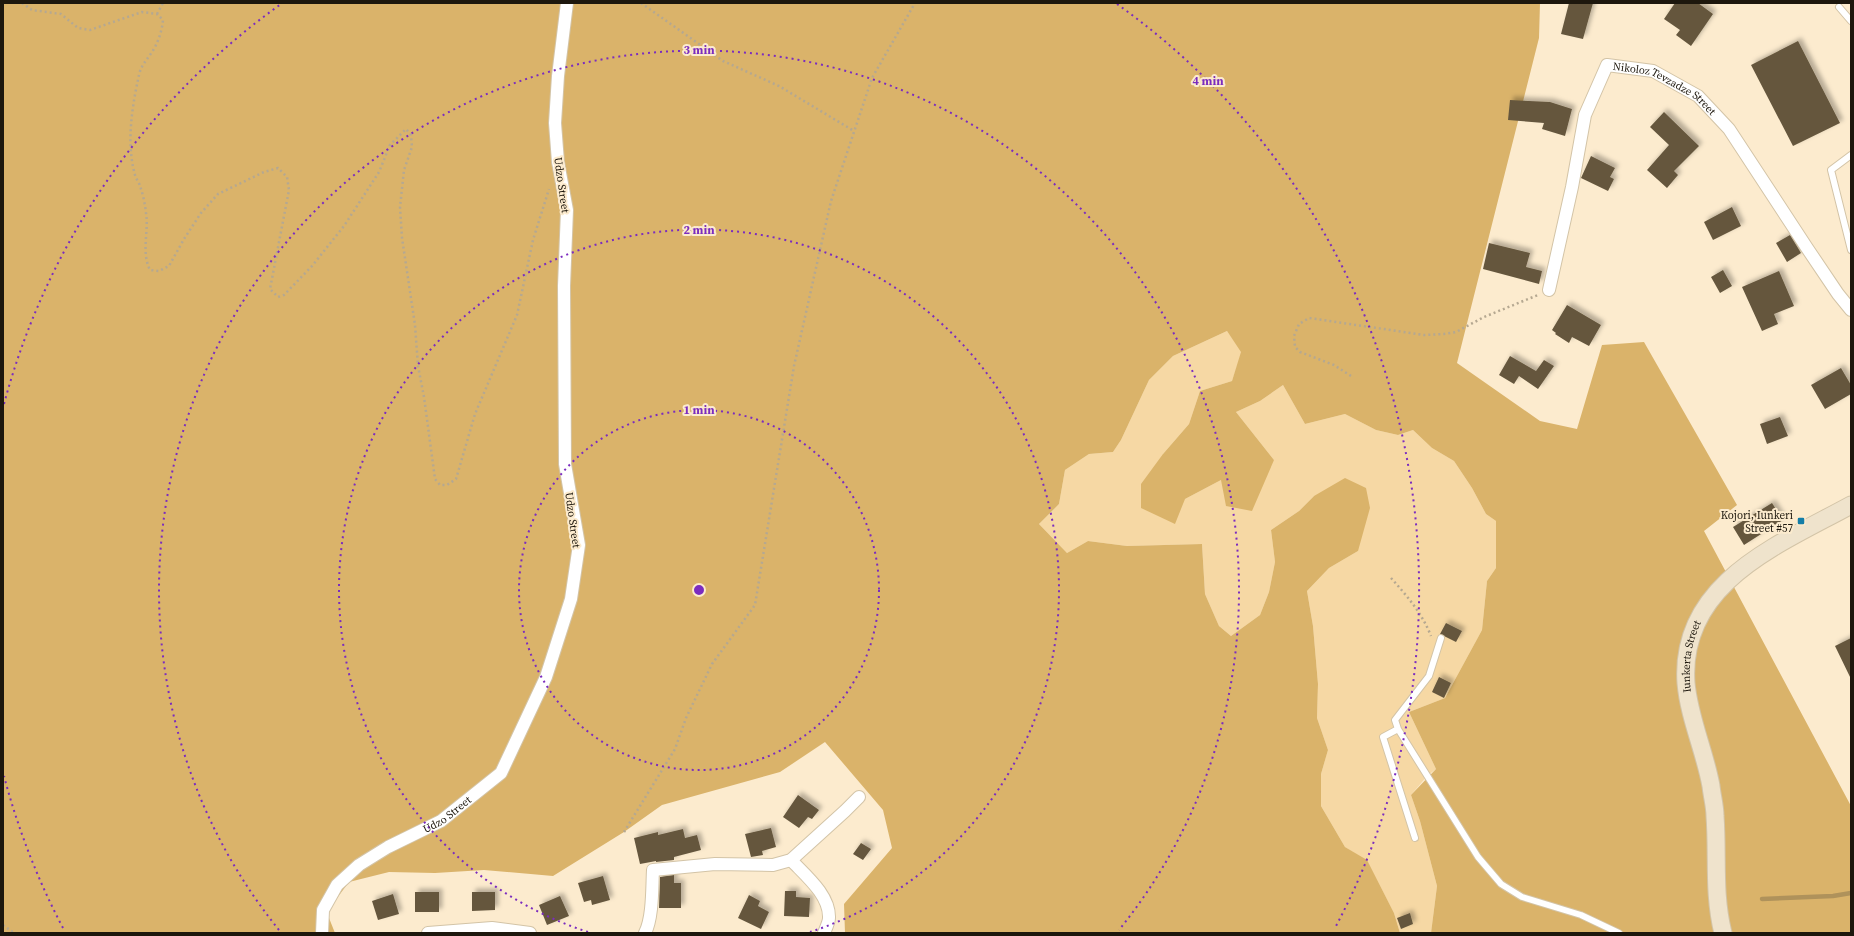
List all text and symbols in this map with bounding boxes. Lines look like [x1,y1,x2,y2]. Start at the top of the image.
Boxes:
text: 3 min [683,42,715,58]
street label: Nikoloz Tevzadze Street [1612,59,1719,119]
text: 4 min [1192,73,1224,89]
street label: Udzo Street [550,156,573,214]
text: 2 min [683,222,715,238]
text: 1 min [683,402,715,418]
street label: Udzo Street [561,491,584,549]
place label: Kojori, Iunkeri Street #57 [1721,508,1793,536]
marker: Kojori, Iunkeri Street #57 [1796,516,1806,526]
centre of rings [692,583,706,597]
street label: Iunkerta Street [1679,618,1705,694]
street label: Udzo Street [420,792,475,837]

